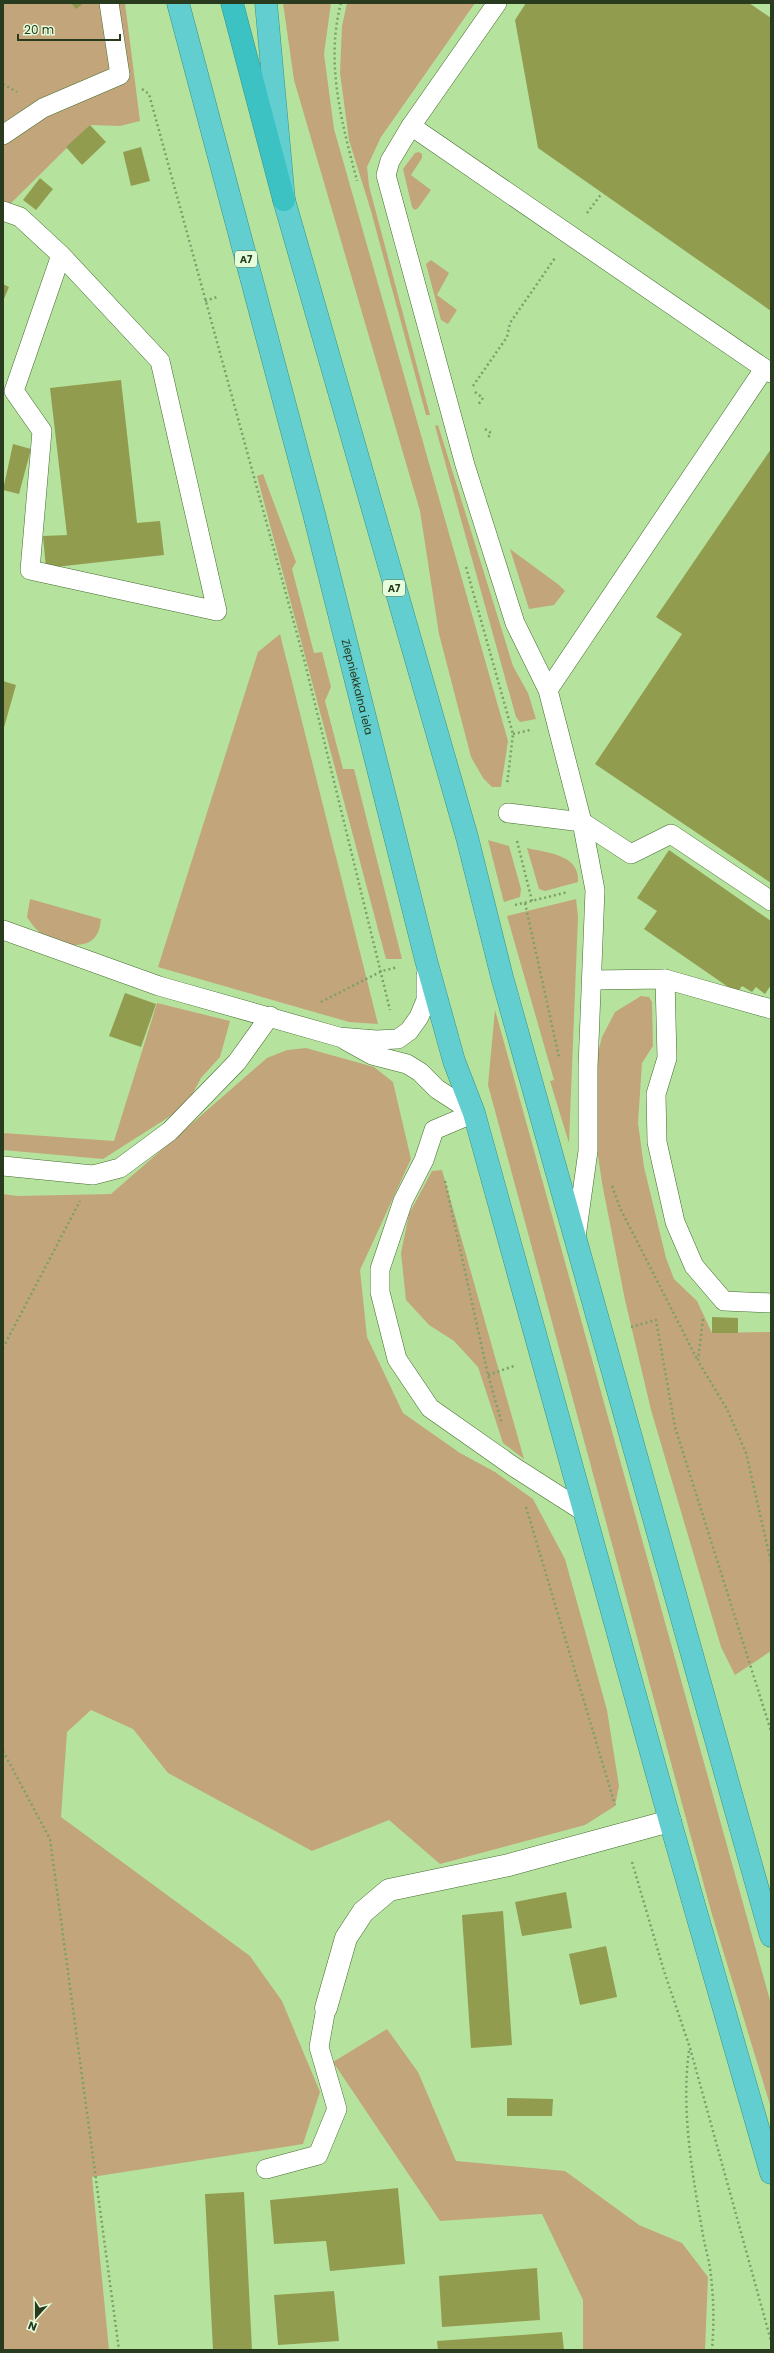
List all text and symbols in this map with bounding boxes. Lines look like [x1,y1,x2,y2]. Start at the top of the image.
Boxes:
scale bar [18,16,120,42]
text: 20 m [24,21,54,38]
road number: A7 [235,251,257,267]
road number: A7 [383,580,405,596]
street label: Ziepniekkalna iela [338,637,377,736]
north arrow [16,2297,56,2337]
text: N [26,2317,39,2335]

